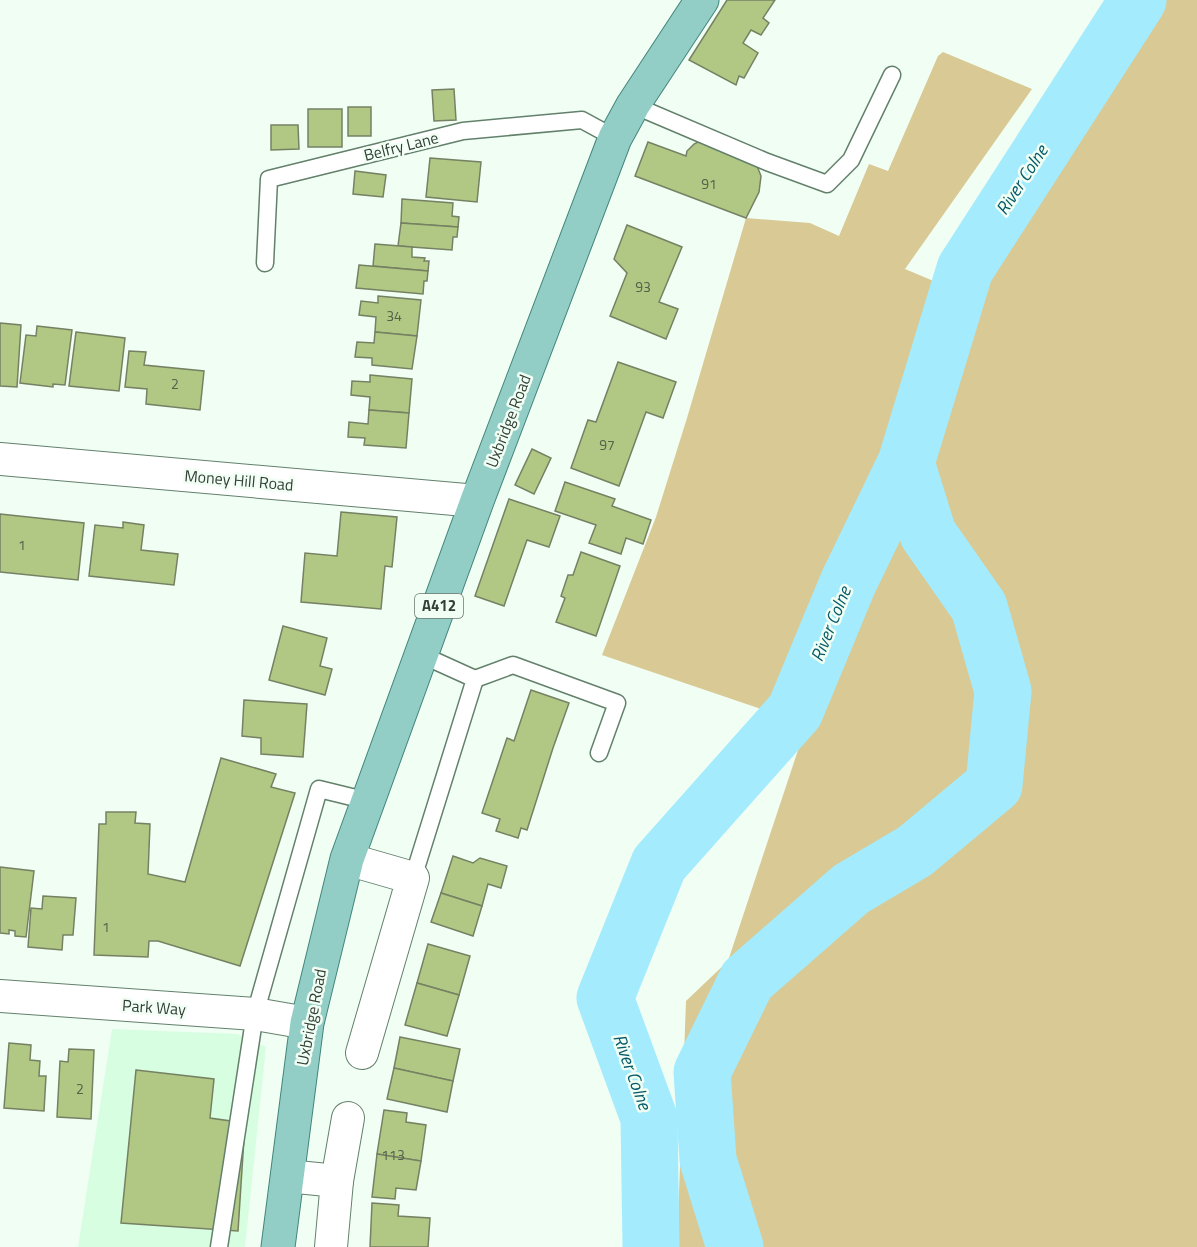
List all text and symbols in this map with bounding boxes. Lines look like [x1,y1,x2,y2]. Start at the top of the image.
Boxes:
street label: Belfry Lane [361,125,441,167]
water label: River Colne [989,138,1055,220]
house number: 91 [701,173,717,194]
house number: 93 [635,276,651,297]
house number: 34 [386,305,402,326]
street label: Uxbridge Road [479,371,537,471]
house number: 2 [171,373,179,394]
house number: 97 [599,434,615,455]
street label: Money Hill Road [183,463,295,497]
house number: 1 [18,534,26,555]
water label: River Colne [803,581,858,665]
road number: A412 [415,594,463,618]
house number: 1 [102,916,110,937]
street label: Uxbridge Road [290,967,332,1067]
street label: Park Way [121,993,187,1021]
water label: River Colne [606,1030,659,1115]
house number: 2 [76,1078,84,1099]
house number: 113 [381,1144,405,1165]

